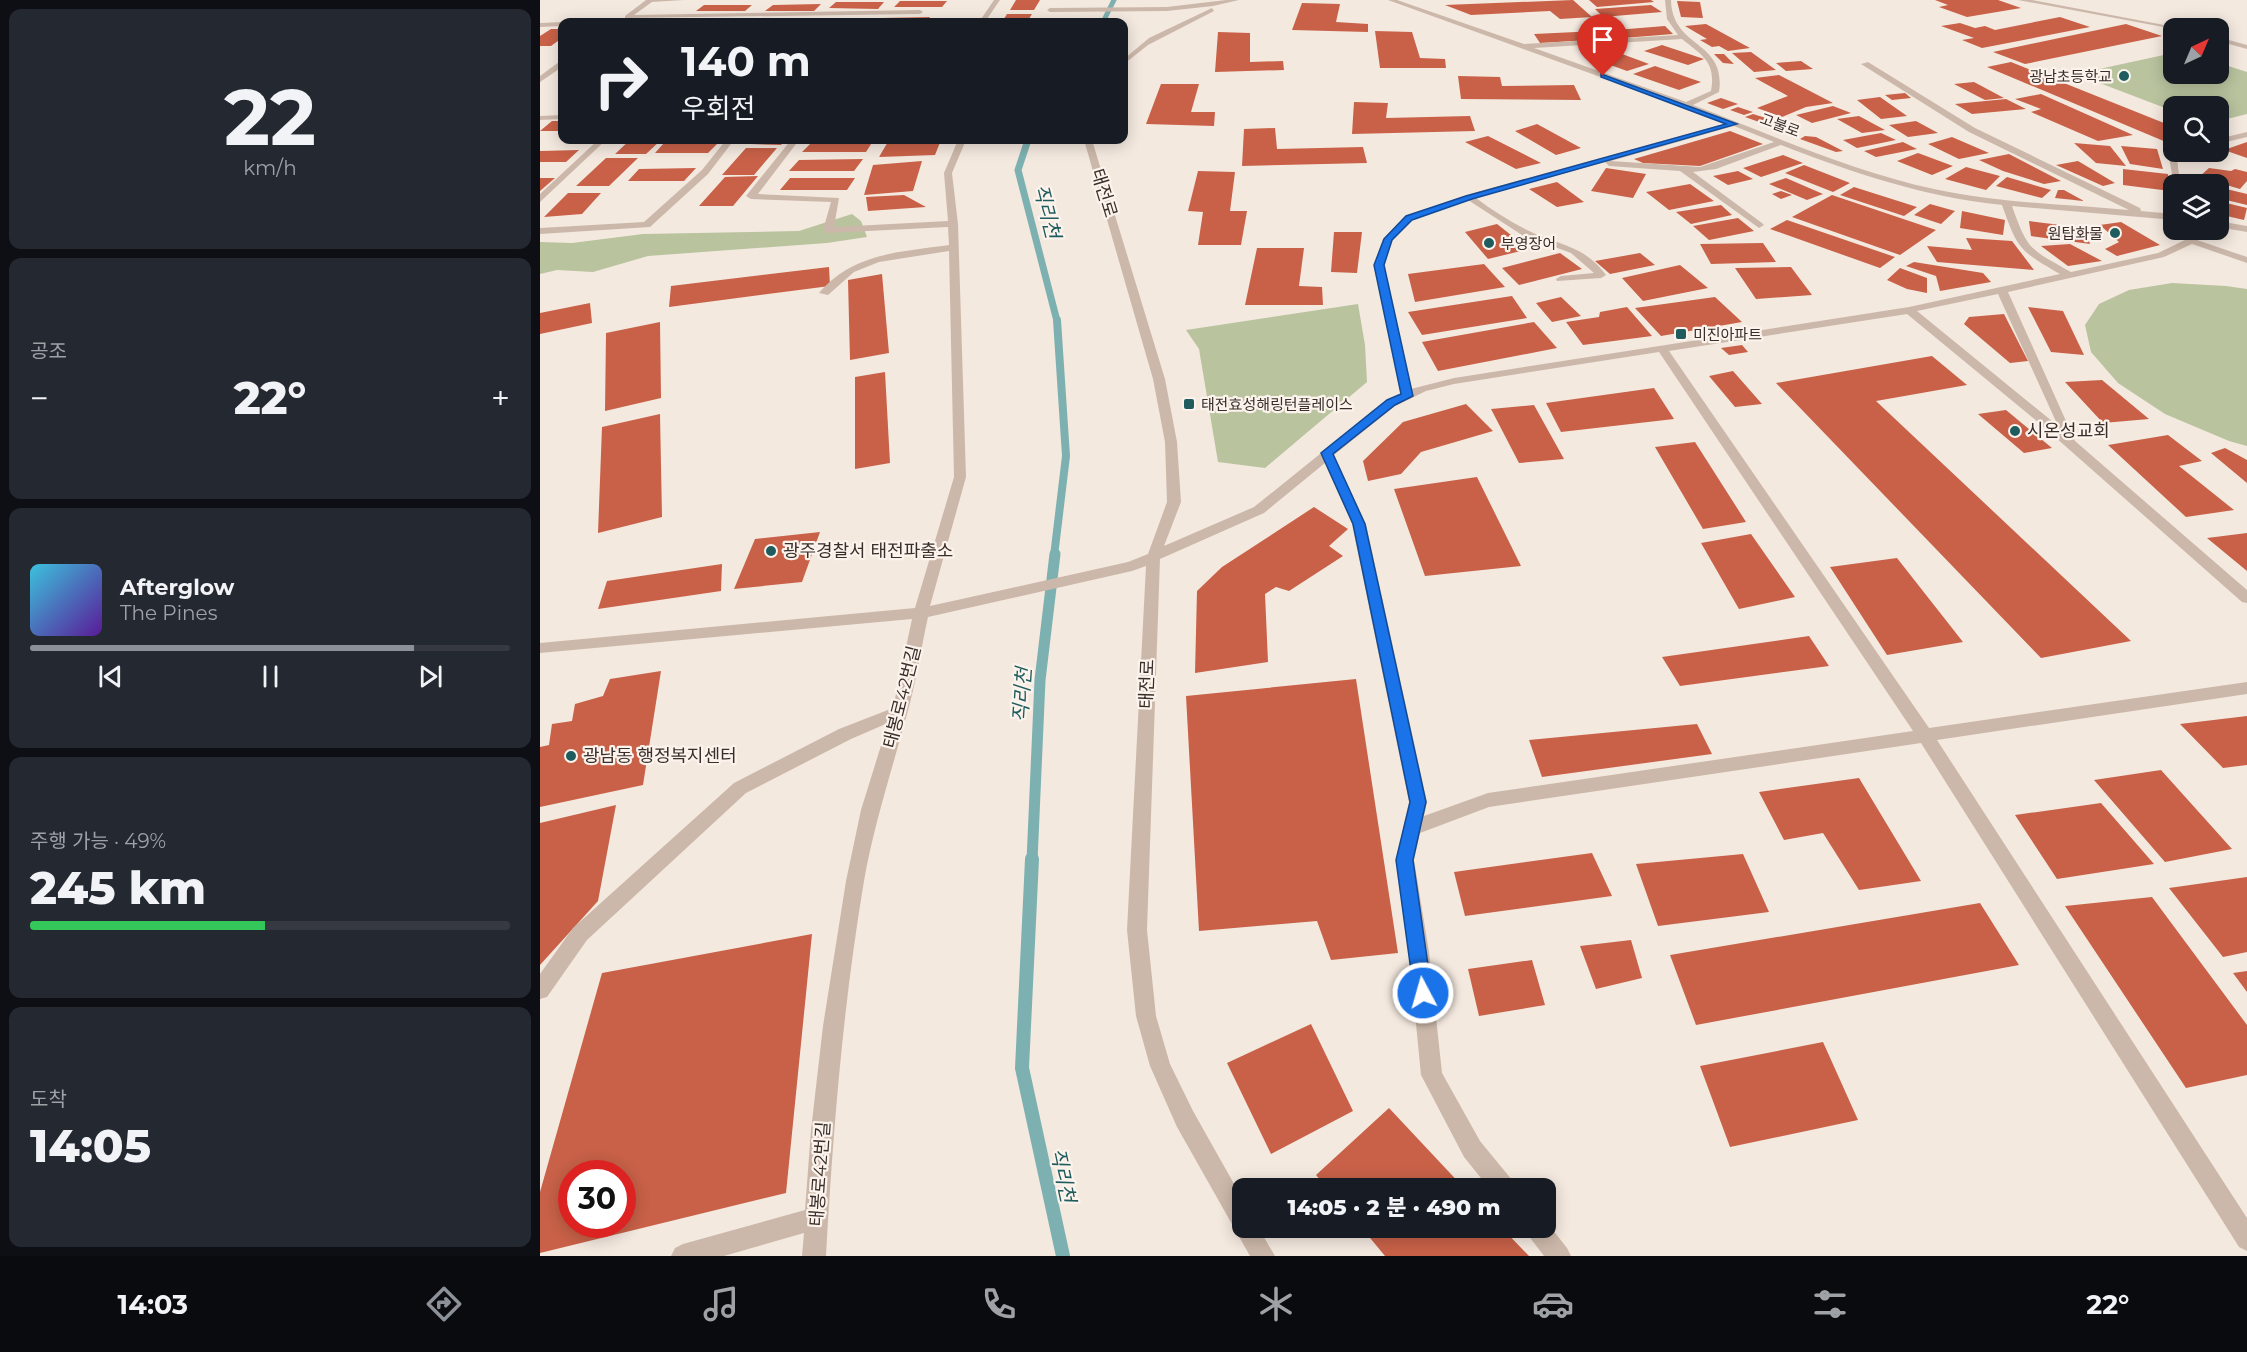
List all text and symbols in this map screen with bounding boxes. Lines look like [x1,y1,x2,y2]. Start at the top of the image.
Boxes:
pin [1577,14,1628,76]
north arrow [2163,18,2229,84]
map controls [2163,18,2229,240]
icon: arrive [1586,23,1619,56]
text: 140 m [681,35,811,87]
icon: right [582,42,660,120]
place label: 광남초등학교 [2029,67,2112,86]
text: 22 [224,69,316,165]
marker: 광남초등학교 [2117,69,2131,83]
text: 우회전 [681,92,756,125]
button: search [2163,96,2229,162]
street label: 고불로 [1757,109,1803,141]
text: km/h [243,156,297,180]
street label: 태전로 [1086,166,1122,220]
button: layers [2163,174,2229,240]
water label: 직리천 [1029,181,1066,243]
place label: 원탑화물 [2048,224,2103,243]
marker: 원탑화물 [2108,226,2122,240]
place label: 부영장어 [1501,234,1556,253]
marker: 부영장어 [1482,236,1496,250]
place label: 미진아파트 [1693,325,1762,344]
marker: 미진아파트 [1674,327,1688,341]
text: 공조 [30,339,67,363]
text: 22° [234,370,306,425]
text: − [30,378,49,418]
text: + [491,378,510,418]
place label: 태전효성해링턴플레이스 [1201,395,1353,414]
marker: 태전효성해링턴플레이스 [1182,397,1196,411]
place label: 시온성교회 [2027,420,2110,442]
marker: 시온성교회 [2008,424,2022,438]
place label: 광주경찰서 태전파출소 [783,540,953,562]
marker: 광주경찰서 태전파출소 [764,544,778,558]
text: Afterglow [120,574,234,601]
text: The Pines [120,601,217,625]
street label: 태봉로42번길 [879,643,925,751]
street label: 태전로 [1135,659,1159,709]
icon: previous [94,660,127,693]
icon: pause [254,660,287,693]
icon: next [414,660,447,693]
water label: 직리천 [1008,664,1036,723]
place label: 광남동 행정복지센터 [583,745,737,767]
marker: 광남동 행정복지센터 [564,749,578,763]
text: 주행 가능 · 49% [30,829,166,853]
text: 245 km [30,860,206,915]
position arrow [1391,961,1455,1025]
text: 도착 [30,1087,67,1111]
text: 14:05 [30,1118,151,1173]
street label: 태봉로42번길 [805,1121,835,1227]
water label: 직리천 [1046,1146,1081,1207]
speed limit sign: 30 [558,1160,636,1238]
text: 14:05 · 2 분 · 490 m [1288,1194,1500,1221]
icon: directions [423,1283,465,1325]
icon: music [700,1283,742,1325]
icon: phone [978,1283,1020,1325]
icon: climate [1255,1283,1297,1325]
icon: car [1532,1283,1574,1325]
icon: filters [1809,1283,1851,1325]
text: 14:03 [118,1288,188,1321]
text: 22° [2086,1288,2129,1321]

